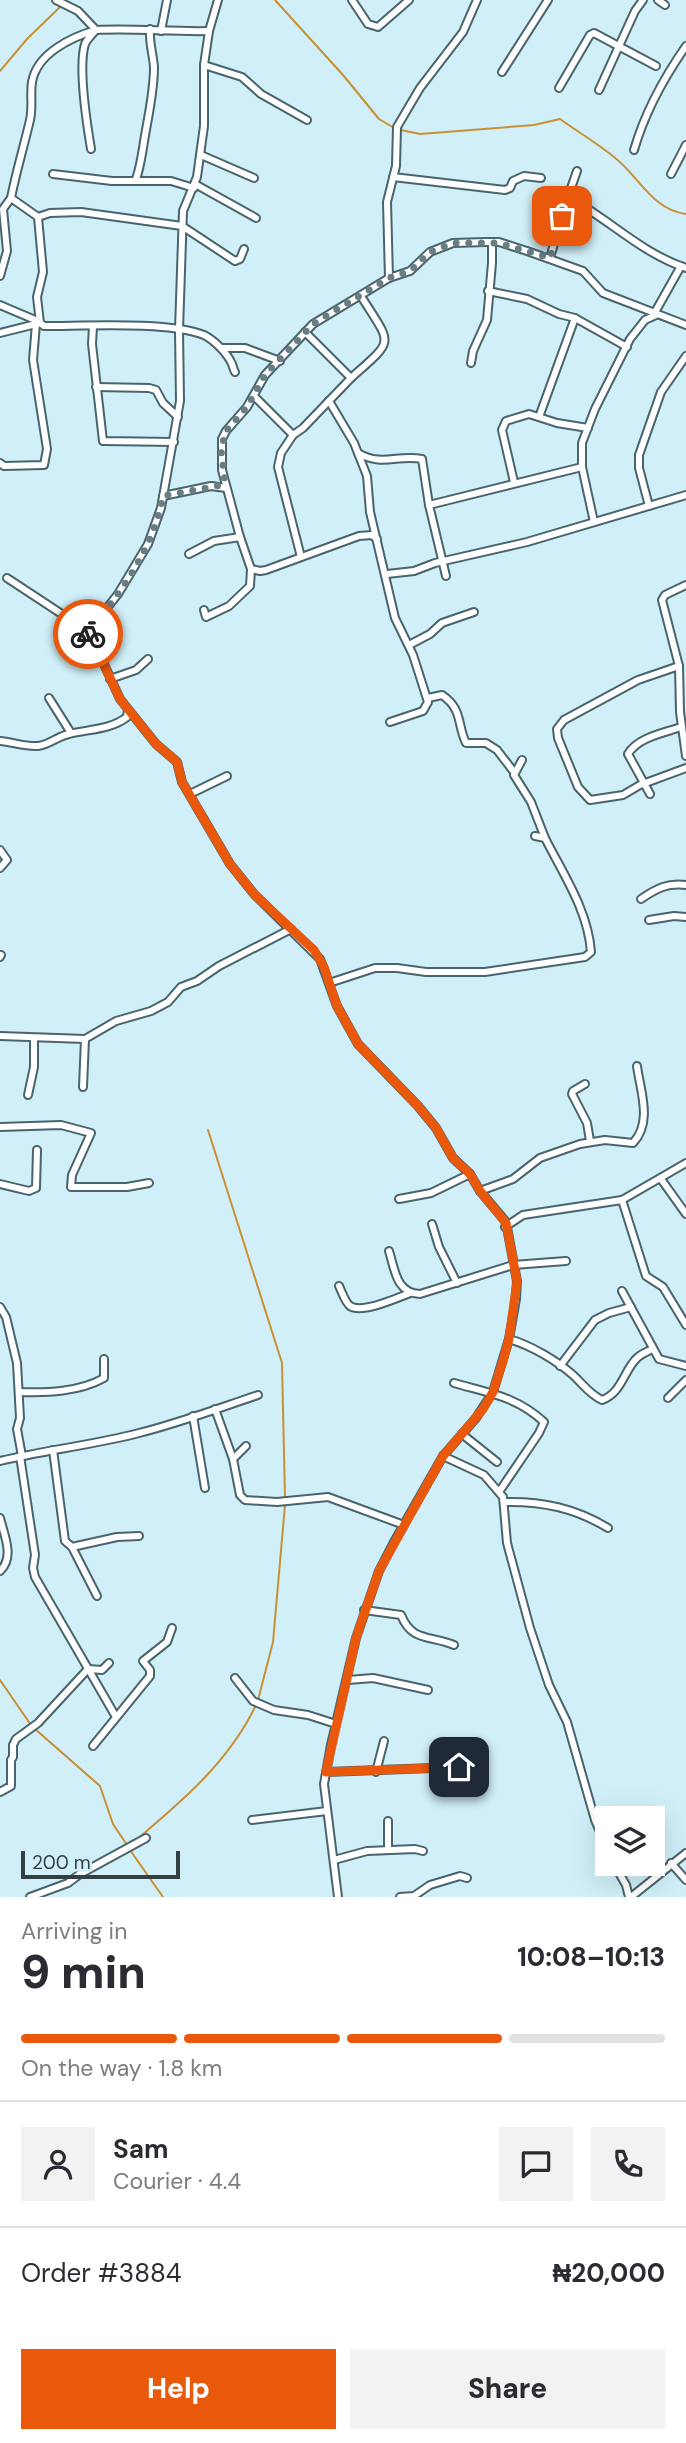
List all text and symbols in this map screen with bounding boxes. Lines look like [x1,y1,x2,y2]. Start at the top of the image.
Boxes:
pin [532,186,592,246]
icon: bag [543,197,581,235]
courier [53,599,123,669]
icon: bike [69,615,107,653]
pin [429,1737,489,1797]
icon: home [440,1748,478,1786]
map controls [595,1806,665,1876]
button: layers [595,1806,665,1876]
scale bar [21,1848,180,1880]
text: 200 m [32,1850,91,1875]
text: Arriving in [21,1916,127,1946]
text: 10:08–10:13 [517,1940,665,1974]
text: 9 min [21,1942,146,2002]
text: On the way · 1.8 km [21,2053,222,2083]
button: person [21,2127,95,2201]
button: chat [499,2127,573,2201]
button: phone [591,2127,665,2201]
text: Sam [113,2132,168,2166]
text: Courier · 4.4 [113,2166,241,2196]
text: Order #3884 [21,2256,182,2290]
text: ₦20,000 [552,2256,665,2290]
button: Help [21,2349,336,2429]
button: Share [350,2349,665,2429]

